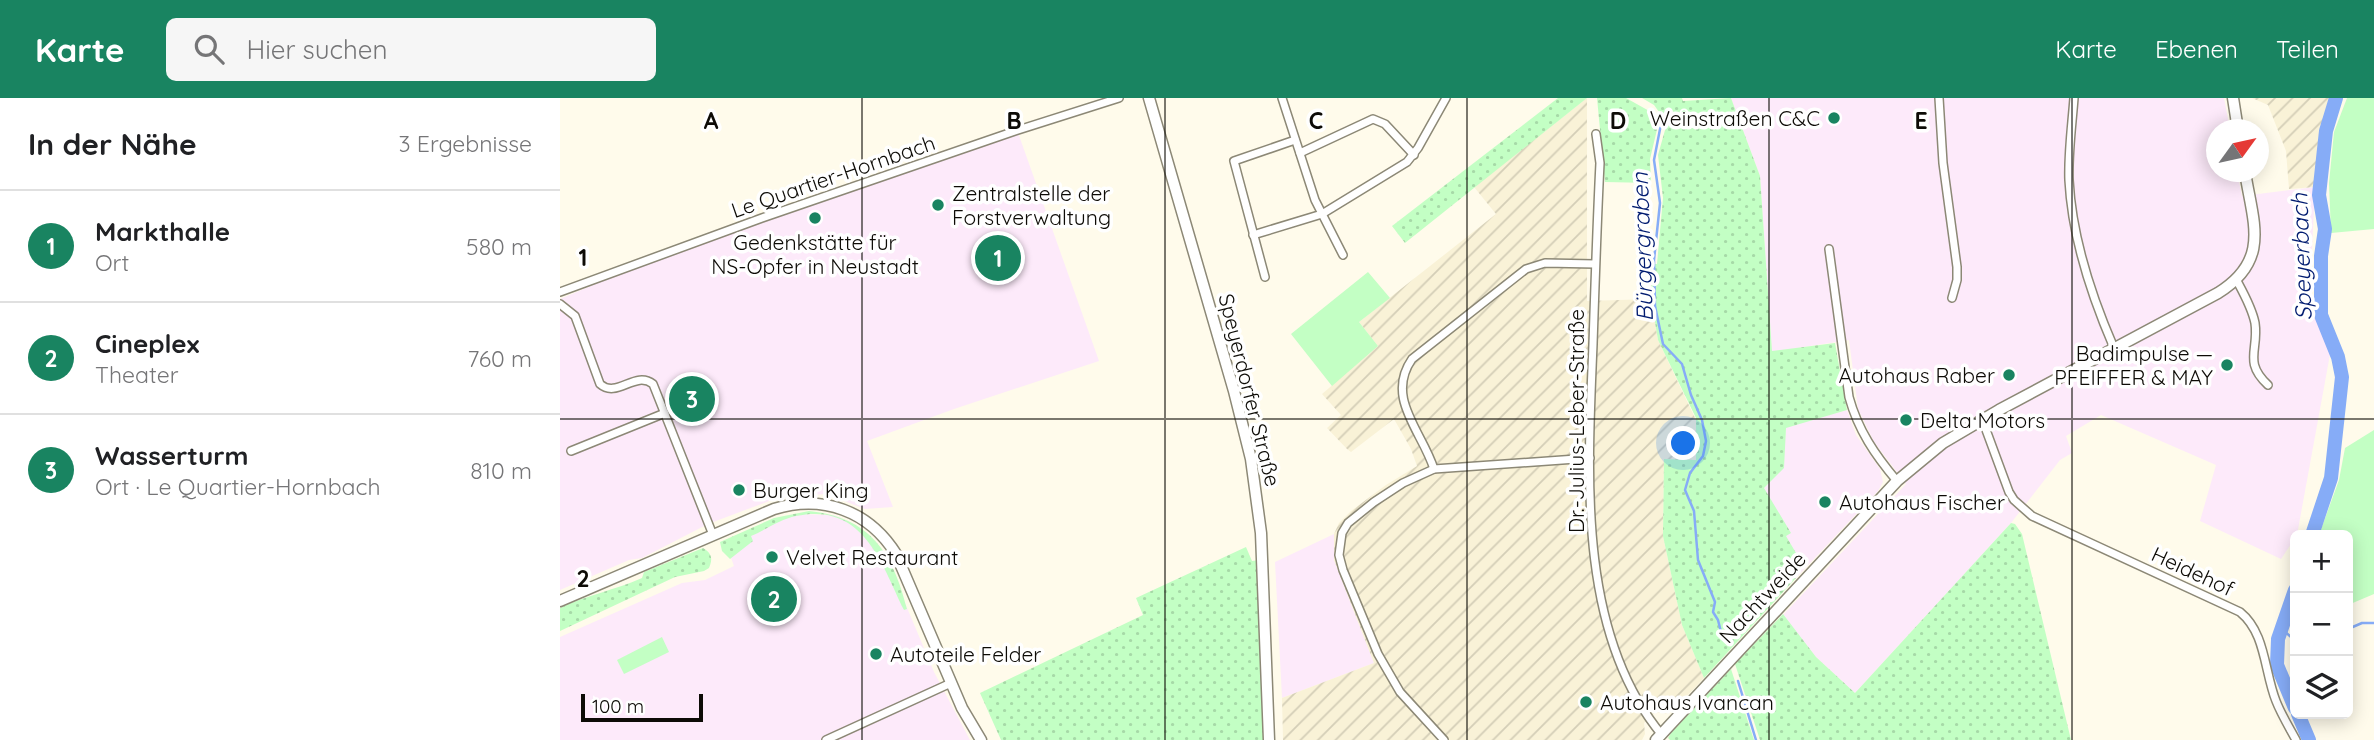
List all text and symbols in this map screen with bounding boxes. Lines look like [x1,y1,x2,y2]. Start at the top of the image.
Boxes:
search box [166,18,656,81]
text: Karte [35,29,124,70]
icon: search [190,30,228,68]
text: Hier suchen [246,33,388,66]
text: Karte [2055,34,2117,64]
text: Ebenen [2155,34,2238,64]
text: Teilen [2276,34,2339,64]
place label: Weinstraßen C&C [1650,105,1820,131]
text: A [704,106,719,135]
text: B [1006,106,1022,135]
text: C [1309,106,1323,135]
text: D [1610,106,1626,135]
text: E [1914,106,1928,135]
marker: Weinstraßen C&C [1826,110,1842,126]
north arrow [2206,119,2269,182]
text: In der Nähe [28,125,197,163]
text: 3 Ergebnisse [398,129,532,158]
street label: Le Quartier-Hornbach [728,129,938,223]
water label: Bürgergraben [1625,171,1659,322]
place label: Zentralstelle der Forstverwaltung [952,180,1111,230]
water label: Speyerbach [2284,192,2318,321]
marker: Zentralstelle der Forstverwaltung [930,197,946,213]
marker: Gedenkstätte für NS-Opfer in Neustadt [807,210,823,226]
text: Markthalle [95,215,230,248]
place label: Gedenkstätte für NS-Opfer in Neustadt [711,229,919,279]
text: 1 [47,232,55,261]
text: 580 m [466,232,532,261]
pin: 1 [975,232,1021,284]
text: 1 [579,243,587,272]
text: Ort [95,248,129,277]
street label: Speyerdorfer Straße [1213,291,1287,489]
street label: Dr.-Julius-Leber-Straße [1563,309,1589,533]
text: Cineplex [95,327,199,360]
place label: Badimpulse — PFEIFFER & MAY [2054,340,2213,390]
text: 2 [44,344,58,373]
text: 760 m [468,344,532,373]
marker: Badimpulse — PFEIFFER & MAY [2219,357,2235,373]
text: Theater [95,360,179,389]
place label: Autohaus Raber [1838,362,1995,388]
marker: Autohaus Raber [2001,367,2017,383]
pin: 3 [669,373,715,425]
place label: Delta Motors [1920,407,2045,433]
marker: Delta Motors [1898,412,1914,428]
your location [1666,426,1700,460]
text: Wasserturm [95,439,248,472]
text: 3 [45,456,57,485]
text: 810 m [470,456,532,485]
text: Ort · Le Quartier-Hornbach [95,472,381,501]
place label: Burger King [753,477,869,503]
marker: Burger King [731,482,747,498]
place label: Autohaus Fischer [1839,489,2005,515]
marker: Autohaus Fischer [1817,494,1833,510]
map controls [2290,530,2353,719]
button: + [2290,530,2353,593]
street label: Heidehof [2148,541,2239,602]
place label: Velvet Restaurant [786,544,958,570]
street label: Nachtweide [1713,546,1811,648]
marker: Velvet Restaurant [764,549,780,565]
text: 2 [576,564,590,593]
pin: 2 [751,573,797,625]
button: − [2290,593,2353,656]
place label: Autoteile Felder [890,641,1041,667]
marker: Autoteile Felder [868,646,884,662]
button: layers [2290,656,2353,719]
place label: Autohaus Ivancan [1600,689,1774,715]
scale bar [581,691,704,723]
text: 100 m [592,694,644,718]
marker: Autohaus Ivancan [1578,694,1594,710]

